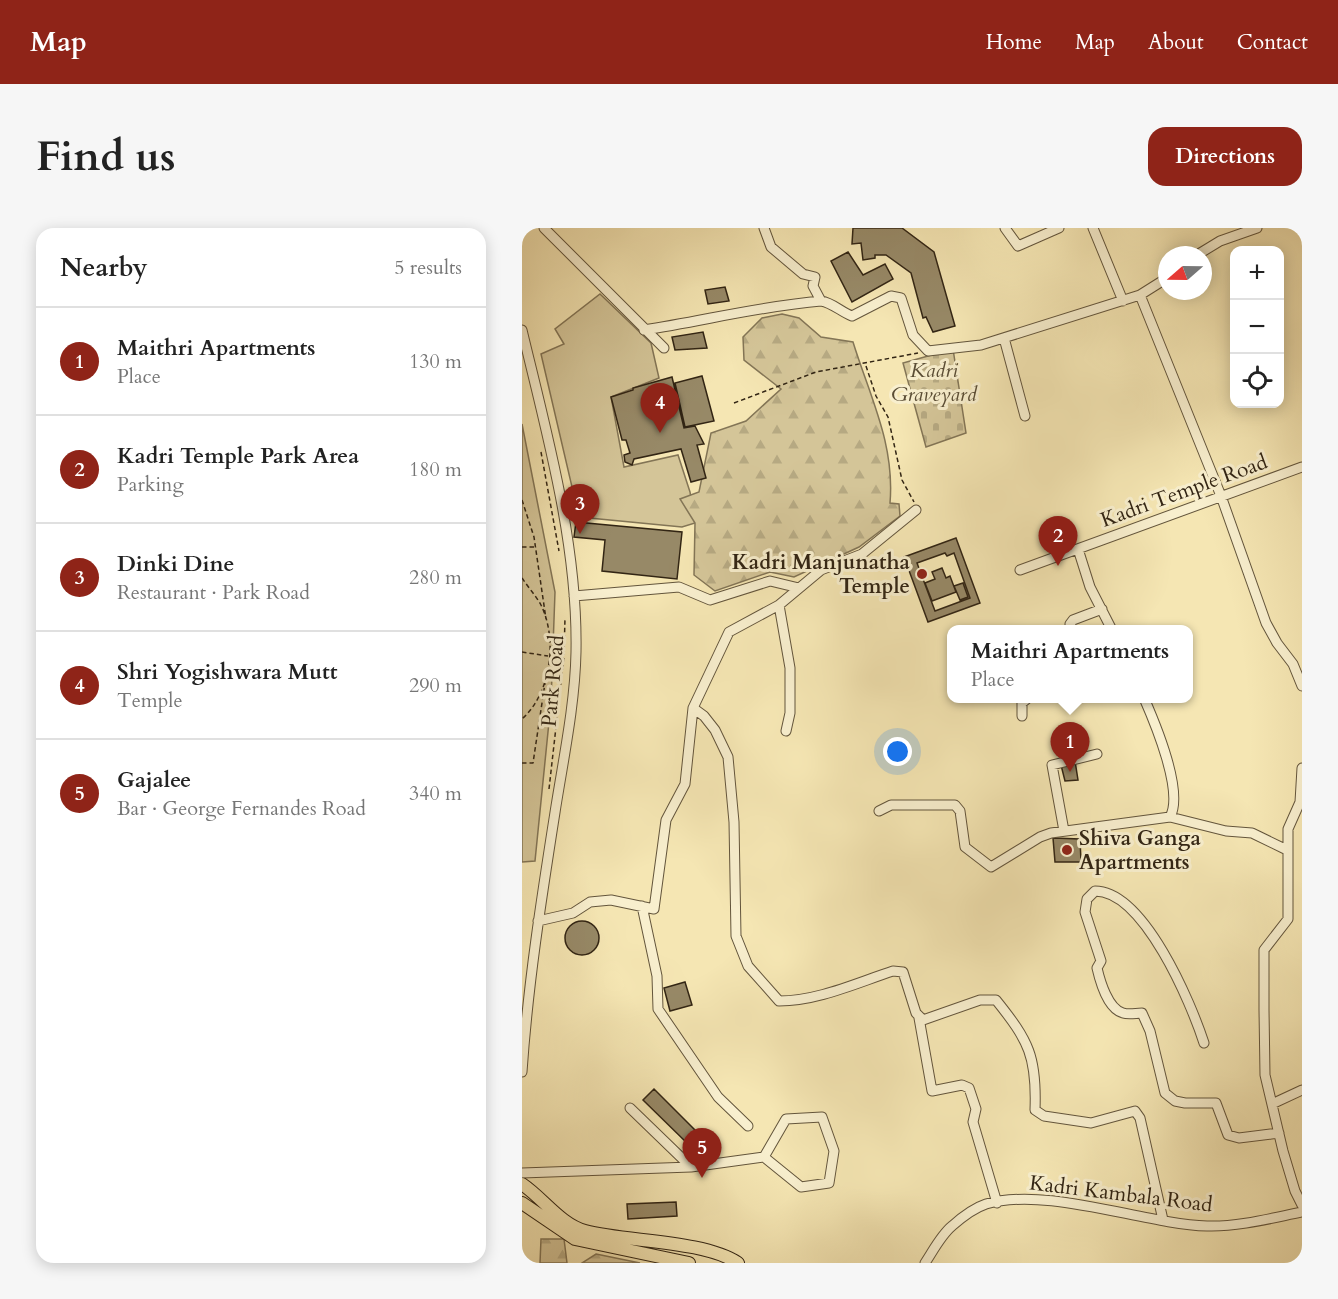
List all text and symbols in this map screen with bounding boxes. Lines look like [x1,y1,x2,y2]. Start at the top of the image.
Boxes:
text: Map [30,23,87,61]
text: Home [986,28,1042,57]
text: Map [1075,28,1115,57]
text: About [1148,28,1204,57]
text: Contact [1237,28,1308,57]
button: Directions [1148,127,1302,186]
text: Find us [36,128,176,185]
north arrow [1158,246,1212,300]
map controls [1230,246,1284,408]
button: + [1230,246,1284,300]
text: Nearby [60,250,148,285]
text: 5 results [394,254,462,281]
button: − [1230,300,1284,354]
text: Maithri Apartments [117,333,315,363]
text: 1 [74,348,85,375]
text: 130 m [409,348,462,375]
button: locate [1230,354,1284,408]
park label: Kadri Graveyard [891,356,978,409]
text: Place [117,363,161,390]
pin: 4 [640,384,680,433]
text: Kadri Temple Park Area [117,441,359,471]
street label: Kadri Temple Road [1097,447,1271,535]
text: 2 [74,456,85,483]
text: 180 m [409,456,462,483]
text: Parking [117,471,184,498]
pin: 3 [560,484,600,534]
pin: 2 [1038,516,1078,566]
place label: Kadri Manjunatha Temple [732,548,911,601]
text: Dinki Dine [117,549,235,579]
text: 3 [74,564,85,591]
text: 280 m [409,564,462,591]
marker: Kadri Manjunatha Temple [915,567,929,581]
text: Restaurant · Park Road [117,579,310,606]
popup [947,625,1193,703]
street label: Park Road [535,634,571,728]
text: Maithri Apartments [971,636,1169,666]
text: Shri Yogishwara Mutt [117,657,338,687]
text: Place [971,666,1015,693]
text: 4 [74,672,85,699]
text: 290 m [409,672,462,699]
text: Temple [117,687,182,714]
pin: 1 [1050,722,1090,772]
your location [883,737,912,766]
text: Gajalee [117,765,191,795]
text: 5 [74,780,85,807]
text: 340 m [409,780,462,807]
text: Bar · George Fernandes Road [117,795,366,822]
place label: Shiva Ganga Apartments [1079,824,1201,877]
marker: Shiva Ganga Apartments [1060,843,1074,857]
pin: 5 [682,1128,722,1178]
street label: Kadri Kambala Road [1028,1168,1214,1220]

